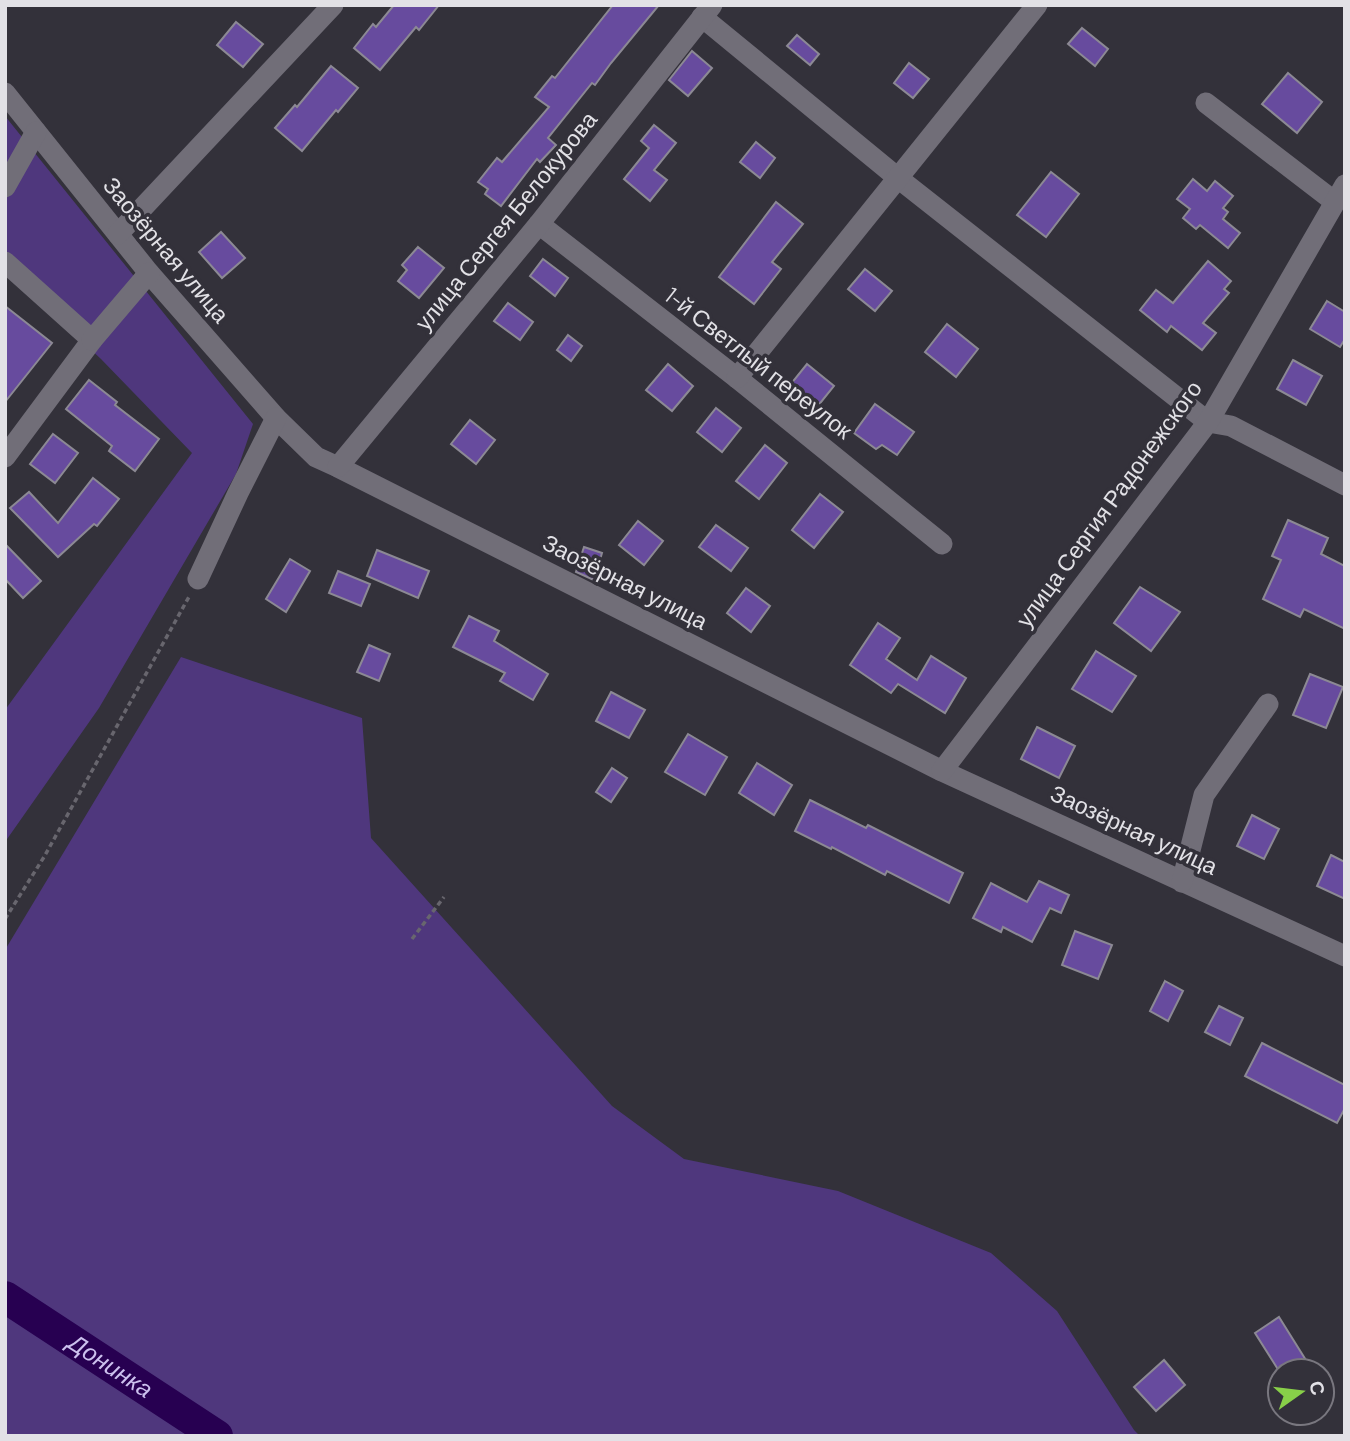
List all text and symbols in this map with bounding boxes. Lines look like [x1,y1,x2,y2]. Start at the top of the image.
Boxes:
street label: улица Сергея Белокурова [408,105,602,335]
street label: Заозёрная улица [98,171,236,328]
street label: 1-й Светлый переулок [659,280,859,445]
street label: улица Сергия Радонежского [1009,375,1207,632]
street label: Заозёрная улица [538,528,713,635]
street label: Заозёрная улица [1046,778,1223,880]
water label: Донинка [61,1325,159,1403]
north arrow [1266,1357,1336,1427]
text: С [1305,1378,1331,1397]

